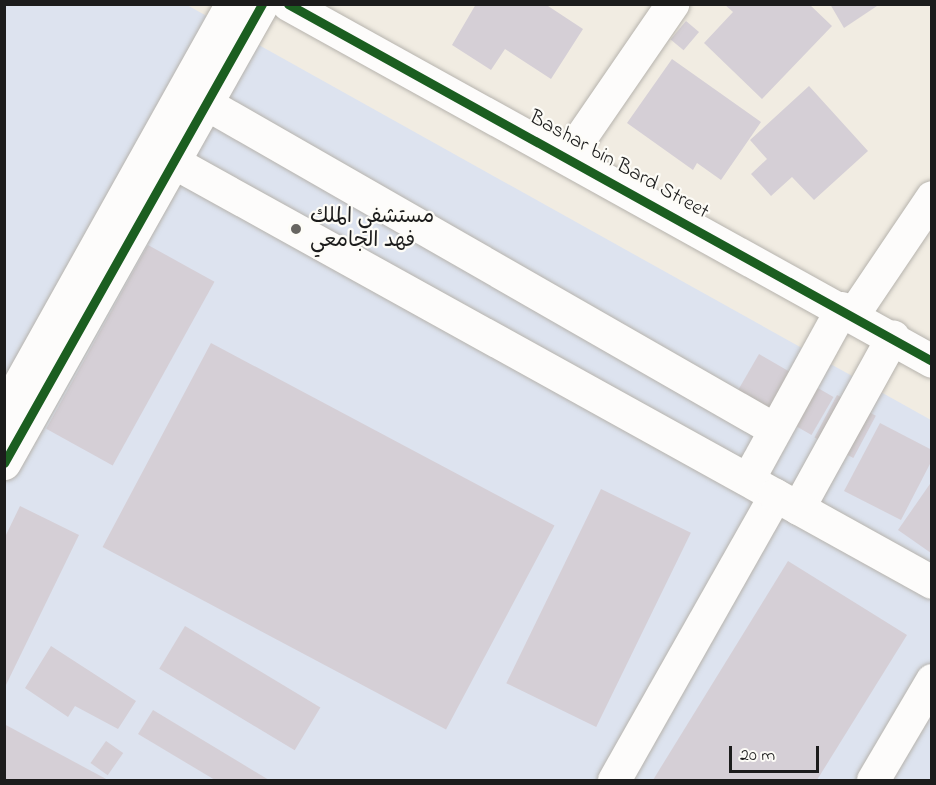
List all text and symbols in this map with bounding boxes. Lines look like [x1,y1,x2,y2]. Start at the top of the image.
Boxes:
street label: Bashar bin Bard Street [525,105,713,225]
place label: مستشفي الملك فهد الجامعي [310,204,434,254]
marker: مستشفي الملك فهد الجامعي [287,220,305,238]
scale bar [732,734,822,772]
text: 20 m [740,743,775,769]

